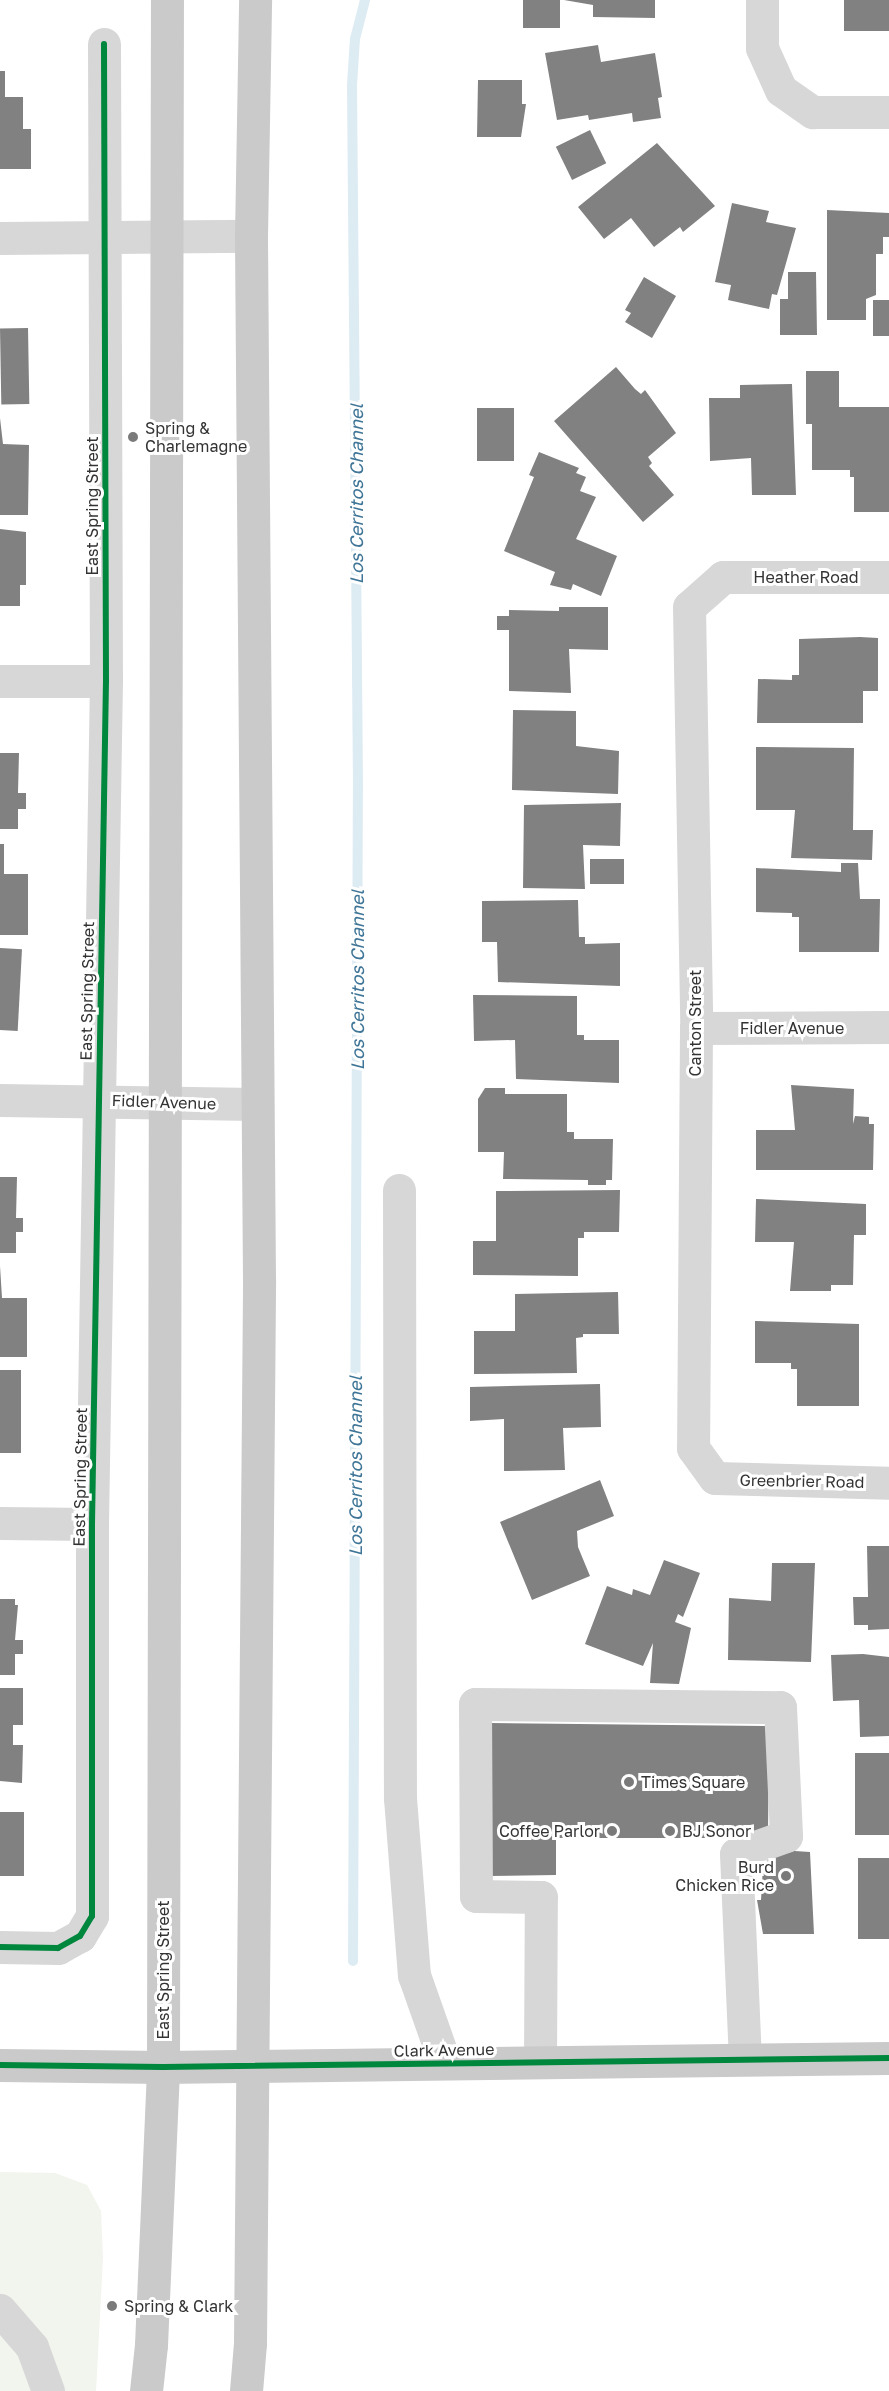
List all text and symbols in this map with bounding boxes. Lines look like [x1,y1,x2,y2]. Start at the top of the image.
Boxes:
water label: Los Cerritos Channel [345,404,367,584]
place label: Spring & Charlemagne [145,418,247,456]
marker: Spring & Charlemagne [126,430,140,444]
street label: East Spring Street [82,436,102,576]
street label: Heather Road [753,567,859,587]
water label: Los Cerritos Channel [346,890,368,1070]
street label: East Spring Street [76,921,98,1061]
street label: Canton Street [685,970,705,1076]
street label: Fidler Avenue [740,1018,844,1038]
street label: Fidler Avenue [111,1091,217,1113]
water label: Los Cerritos Channel [344,1376,366,1556]
street label: East Spring Street [69,1407,91,1547]
street label: Greenbrier Road [739,1470,865,1492]
place label: Times Square [641,1772,745,1792]
marker: Times Square [622,1775,636,1789]
place label: Coffee Parlor [499,1821,600,1841]
place label: BJ Sonor [682,1821,751,1841]
marker: Coffee Parlor [605,1824,619,1838]
marker: BJ Sonor [663,1824,677,1838]
place label: Burd Chicken Rice [675,1857,774,1895]
marker: Burd Chicken Rice [779,1869,793,1883]
street label: East Spring Street [153,1900,173,2040]
street label: Clark Avenue [393,2040,495,2060]
place label: Spring & Clark [124,2296,233,2316]
marker: Spring & Clark [105,2299,119,2313]

